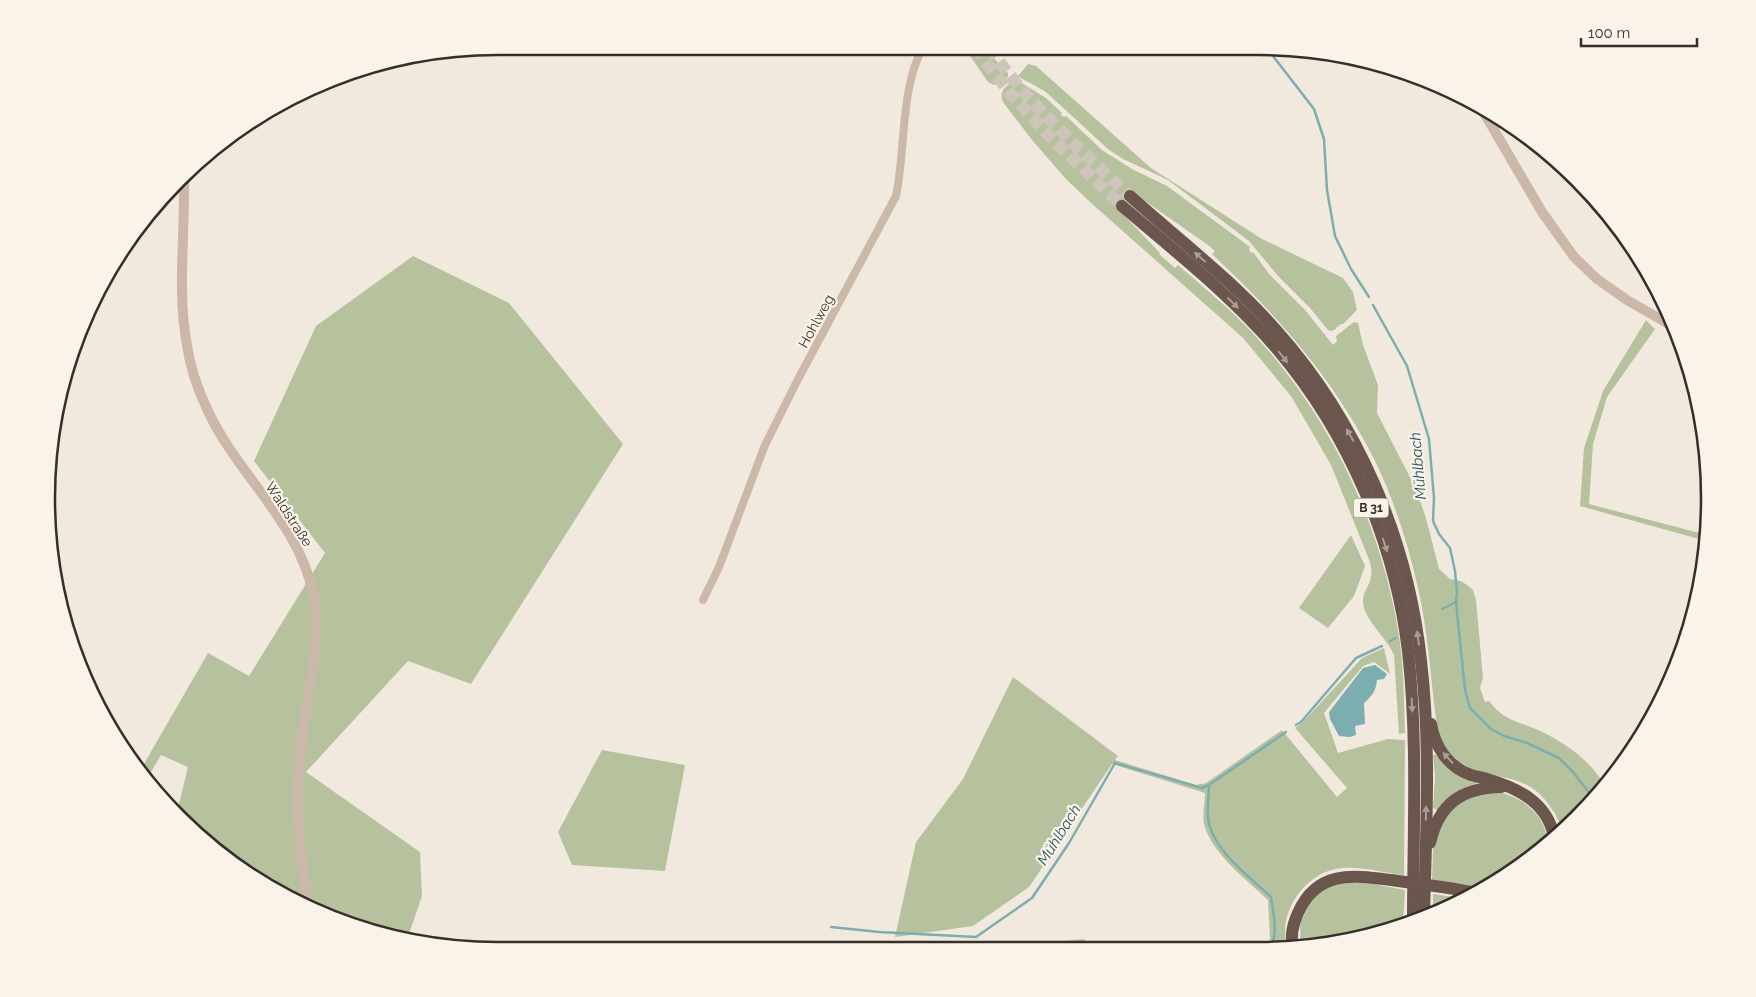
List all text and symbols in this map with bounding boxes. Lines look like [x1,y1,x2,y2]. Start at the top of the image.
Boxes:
scale bar [1581,15,1697,47]
text: 100 m [1588,24,1630,42]
one-way arrow [1193,251,1206,262]
street label: Hohlweg [795,292,837,350]
one-way arrow [1227,297,1239,309]
one-way arrow [1278,350,1289,363]
one-way arrow [1346,428,1354,442]
water label: Mühlbach [1406,432,1430,500]
street label: Waldstraße [262,479,316,549]
road number: B 31 [1354,498,1388,518]
one-way arrow [1381,538,1389,553]
one-way arrow [1414,630,1422,646]
one-way arrow [1409,697,1417,713]
one-way arrow [1442,753,1454,765]
water label: Mühlbach [1033,802,1085,868]
one-way arrow [1422,805,1430,821]

